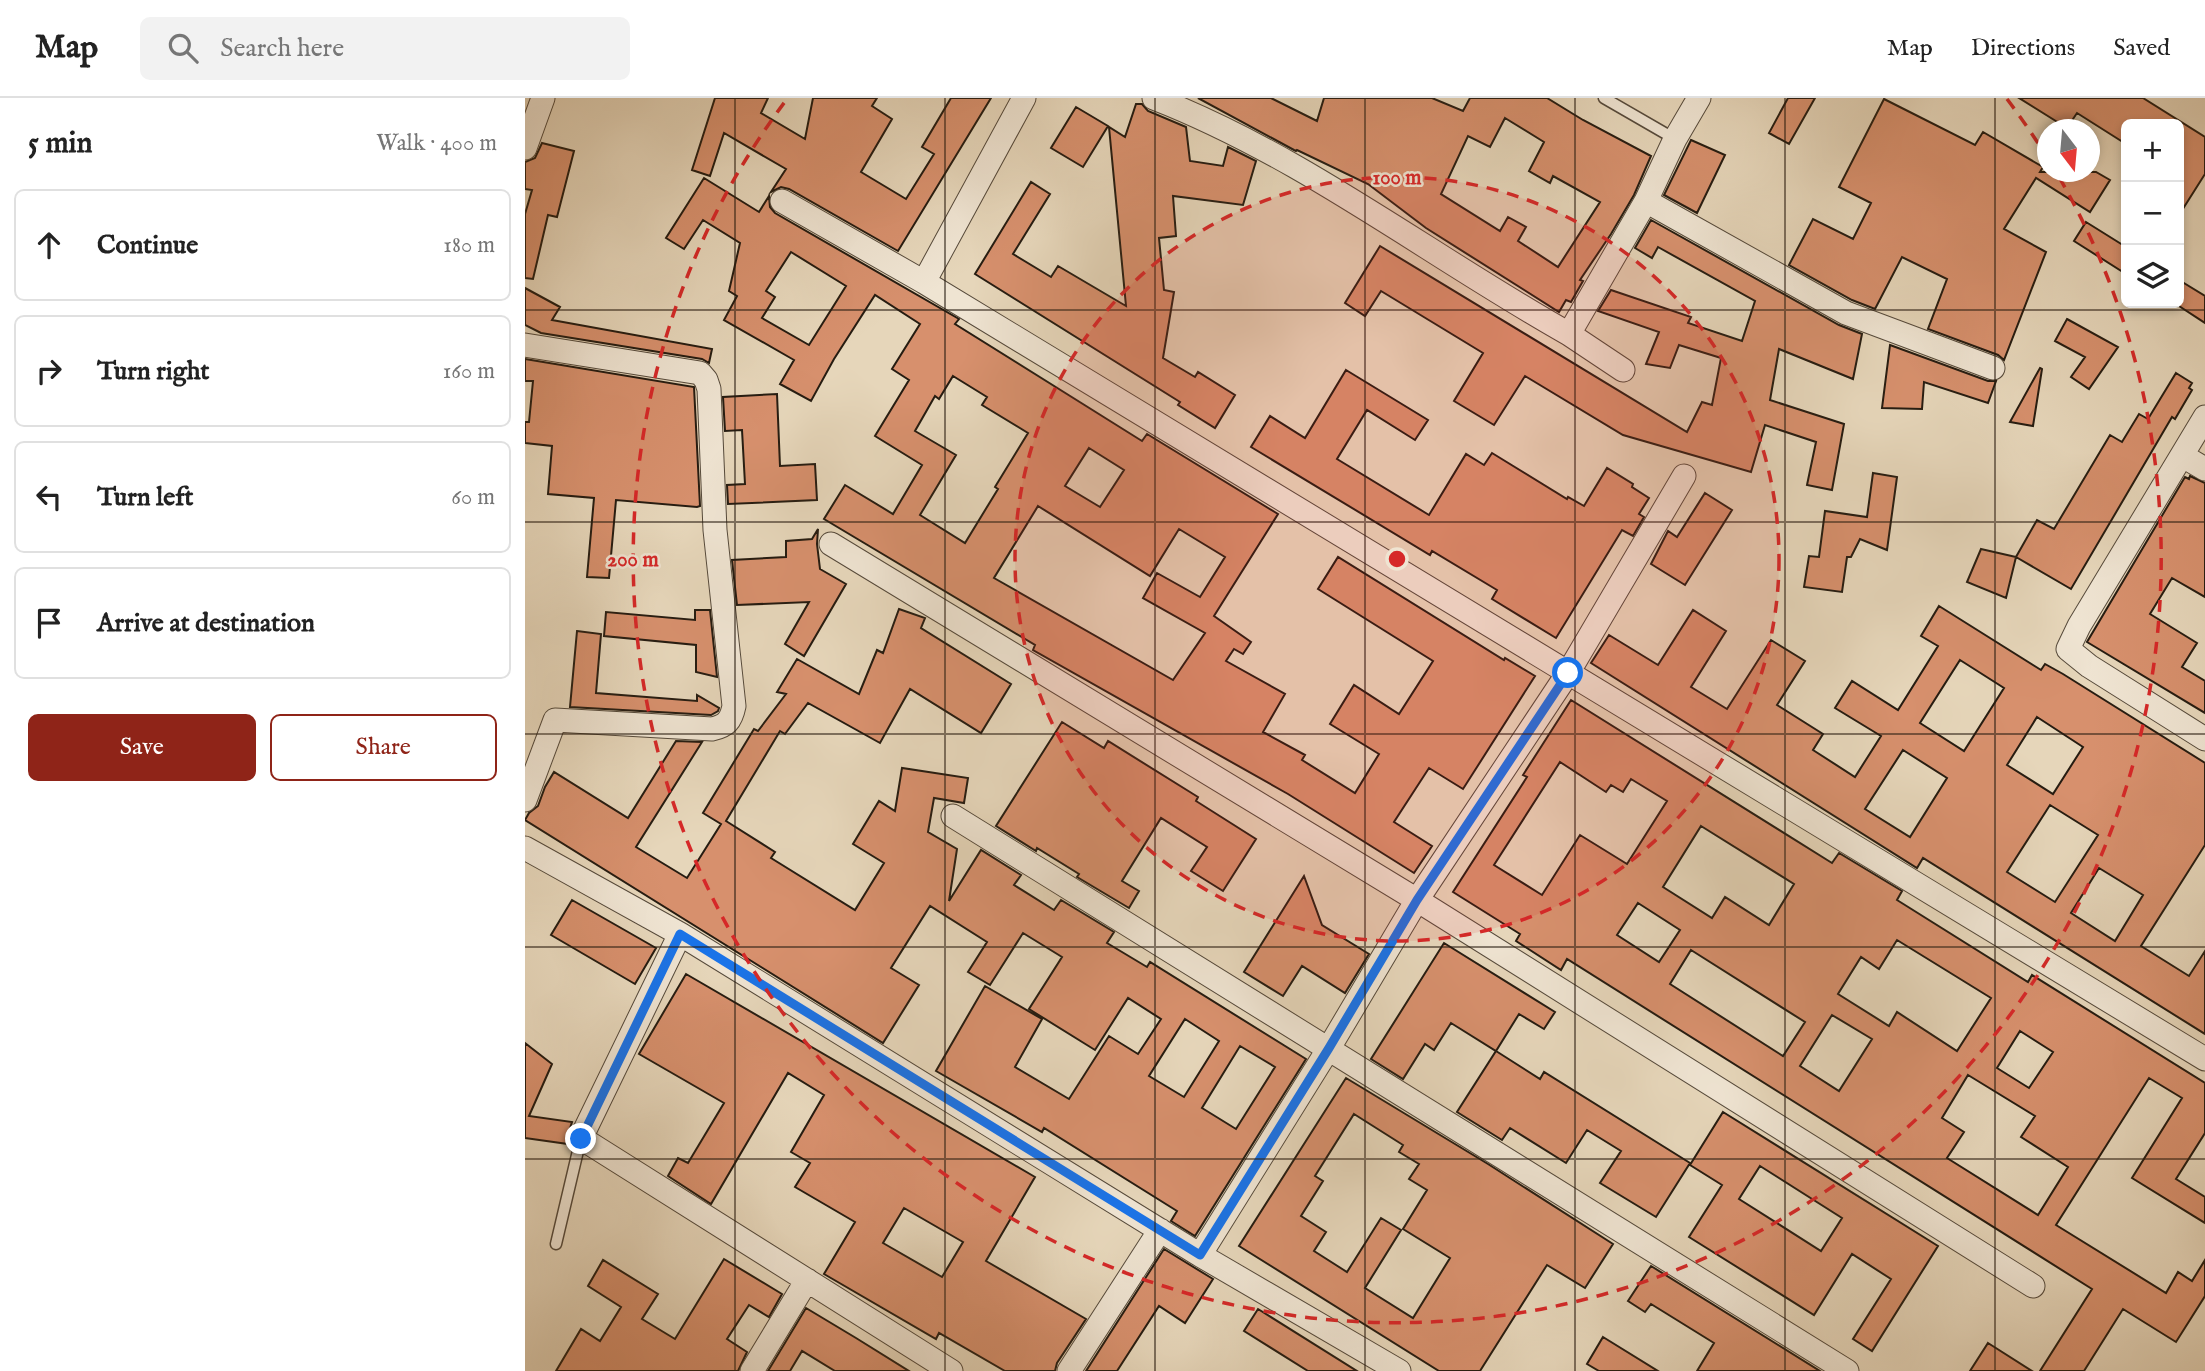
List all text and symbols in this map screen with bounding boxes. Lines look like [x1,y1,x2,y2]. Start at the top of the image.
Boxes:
search box [140,17,630,80]
text: Map [35,27,98,69]
icon: search [164,29,202,67]
text: Search here [220,32,344,65]
text: Map [1887,33,1933,64]
text: Directions [1971,33,2075,64]
text: Saved [2113,33,2170,64]
north arrow [2037,119,2100,182]
map controls [2121,119,2184,308]
button: + [2121,119,2184,182]
text: 5 min [28,125,93,163]
text: Walk · 400 m [376,129,497,158]
text: 100 m [1372,165,1422,192]
button: − [2121,182,2184,245]
icon: ahead [30,226,68,264]
text: Continue [97,229,198,262]
text: 180 m [443,231,495,260]
button: layers [2121,245,2184,308]
icon: right [30,352,68,390]
text: Turn right [97,355,210,388]
text: 160 m [443,357,495,386]
icon: left [30,478,68,516]
text: Turn left [97,481,194,514]
text: 60 m [451,483,495,512]
text: 200 m [607,547,659,574]
centre of rings [1385,547,1409,571]
icon: arrive [30,604,68,642]
text: Arrive at destination [97,607,315,640]
route start [1552,657,1583,688]
button: Save [28,714,256,781]
button: Share [270,714,497,781]
route end [565,1123,596,1154]

